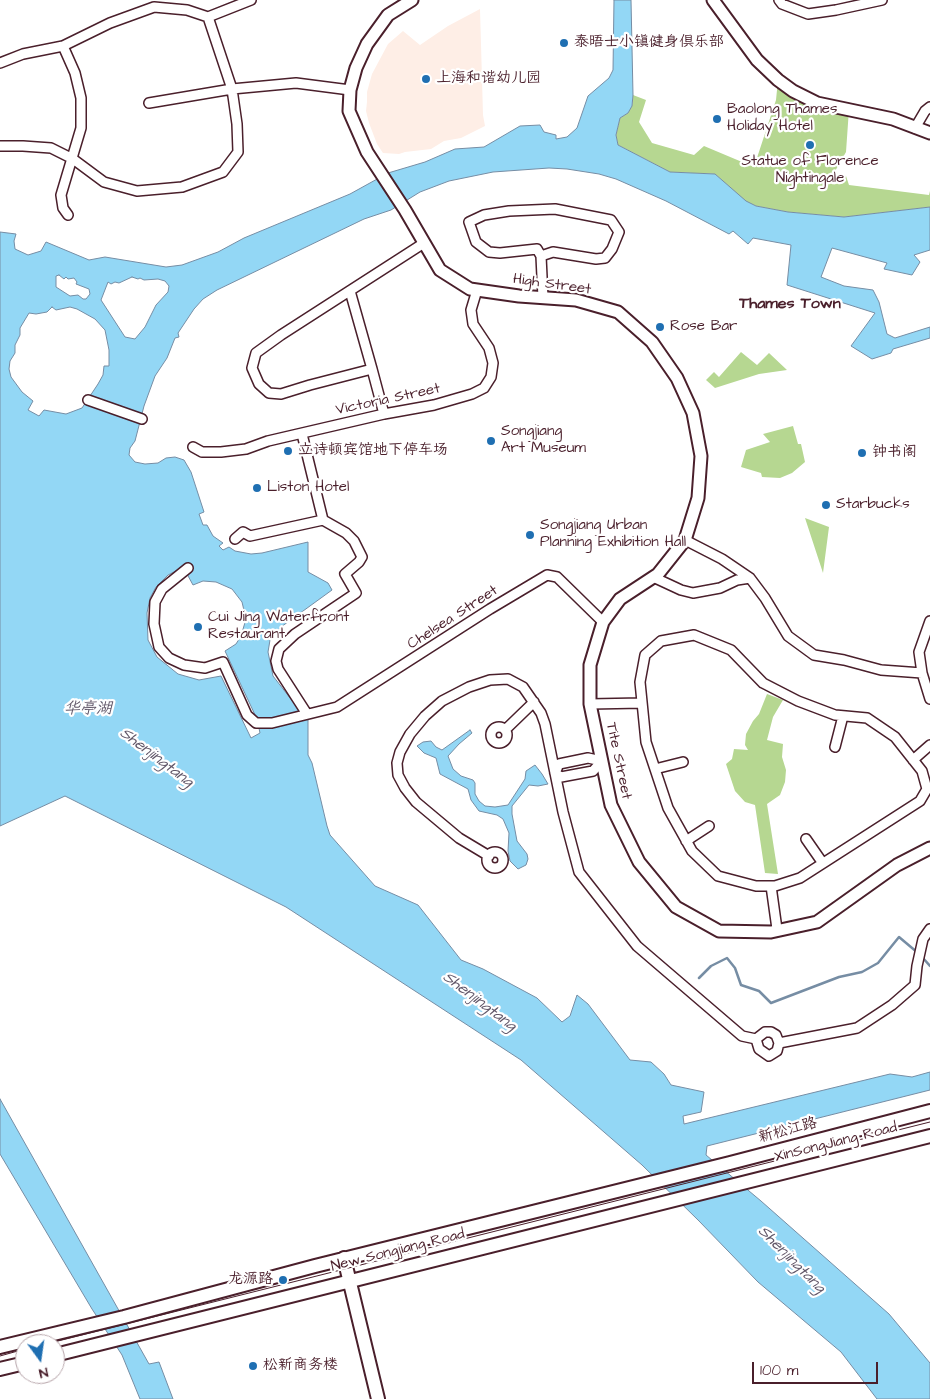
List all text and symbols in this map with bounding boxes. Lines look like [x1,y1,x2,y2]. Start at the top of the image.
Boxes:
place label: 泰晤士小镇健身俱乐部 [574,34,724,52]
marker: 泰晤士小镇健身俱乐部 [558,37,570,49]
place label: 上海和谐幼儿园 [436,70,541,88]
marker: 上海和谐幼儿园 [420,73,432,85]
place label: Baolong Thames Holiday Hotel [727,101,837,136]
marker: Baolong Thames Holiday Hotel [711,113,723,125]
marker: Statue of Florence Nightingale [804,139,816,151]
place label: Statue of Florence Nightingale [741,153,879,188]
street label: High Street [512,271,592,299]
district label: Thames Town [739,295,841,315]
place label: Rose Bar [670,318,737,336]
marker: Rose Bar [654,321,666,333]
street label: Victoria Street [334,380,442,420]
place label: Songjiang Art Museum [501,423,586,458]
marker: Songjiang Art Museum [485,435,497,447]
place label: 立诗顿宾馆地下停车场 [298,442,448,460]
place label: 钟书阁 [872,444,917,462]
marker: 立诗顿宾馆地下停车场 [282,445,294,457]
marker: 钟书阁 [856,447,868,459]
place label: Liston Hotel [267,479,349,497]
marker: Liston Hotel [251,482,263,494]
place label: Starbucks [836,496,910,514]
marker: Starbucks [820,499,832,511]
place label: Songjiang Urban Planning Exhibition Hall [540,517,686,552]
marker: Songjiang Urban Planning Exhibition Hall [524,529,536,541]
street label: Chelsea Street [404,582,502,654]
place label: Cui Jing Waterfront Restaurant [208,609,349,644]
marker: Cui Jing Waterfront Restaurant [192,621,204,633]
water label: 华亭湖 [64,700,112,720]
street label: Tite Street [601,721,635,801]
water label: Shenjingtang [115,724,197,792]
water label: Shenjingtang [438,968,520,1036]
street label: 新松江路 [757,1115,819,1147]
street label: XinSongJiang Road [773,1119,899,1167]
water label: Shenjingtang [753,1222,829,1298]
street label: New Songjiang Road [329,1226,467,1276]
place label: 龙源路 [228,1271,273,1289]
marker: 龙源路 [277,1274,289,1286]
north arrow [15,1334,65,1384]
scale bar [755,1352,881,1384]
place label: 松新商务楼 [263,1357,338,1375]
marker: 松新商务楼 [247,1360,259,1372]
text: 100 m [760,1360,799,1381]
text: N [37,1362,50,1383]

